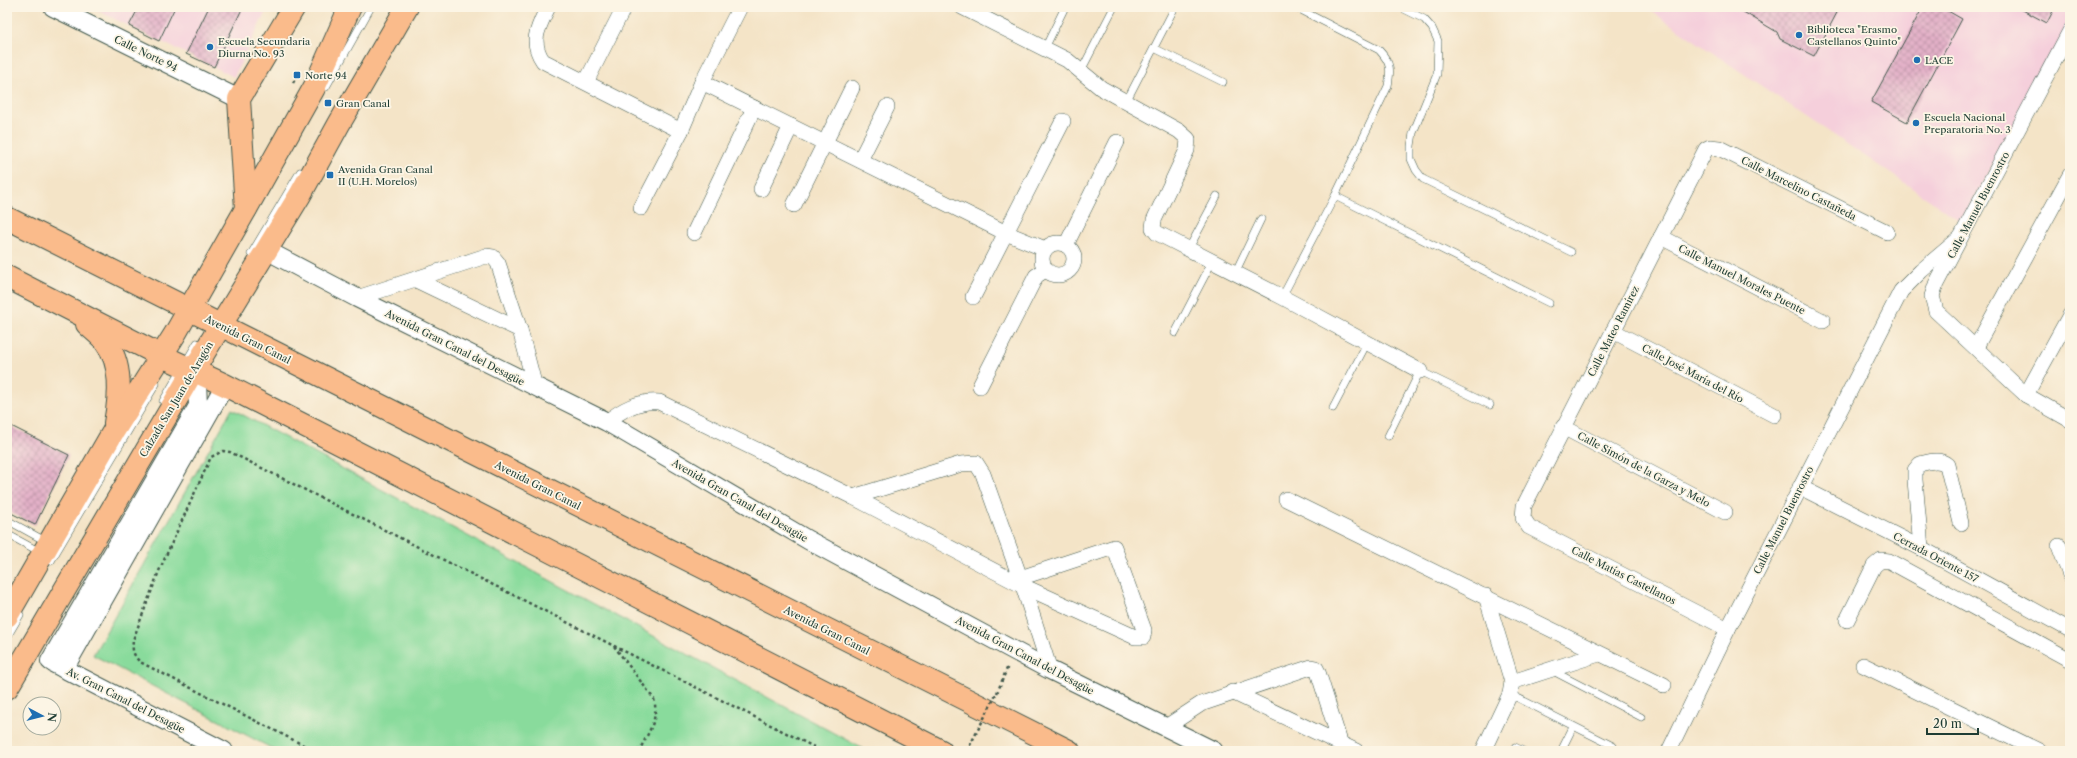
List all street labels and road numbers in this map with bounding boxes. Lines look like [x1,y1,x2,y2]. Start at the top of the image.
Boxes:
street label: Calle Norte 94 [112,32,180,75]
street label: Calle Manuel Buenrostro [1945,149,2012,261]
street label: Calle Marcelino Castañeda [1739,154,1859,224]
street label: Calle Manuel Morales Puente [1676,242,1808,317]
street label: Calle Mateo Ramírez [1585,284,1642,379]
street label: Avenida Gran Canal del Desagüe [382,306,527,389]
street label: Avenida Gran Canal [202,312,293,367]
street label: Calzada San Juan de Aragón [137,338,217,459]
street label: Calle José María del Río [1640,341,1746,406]
street label: Calle Simón de la Garza y Melo [1575,429,1712,510]
street label: Avenida Gran Canal del Desagüe [669,456,810,545]
street label: Avenida Gran Canal [492,458,583,513]
street label: Calle Manuel Buenrostro [1751,464,1816,576]
street label: Cerrada Oriente 157 [1891,529,1981,585]
street label: Calle Matías Castellanos [1569,543,1678,608]
street label: Avenida Gran Canal [781,603,872,658]
street label: Avenida Gran Canal del Desagüe [952,613,1097,698]
street label: Av. Gran Canal del Desagüe [64,664,187,736]

